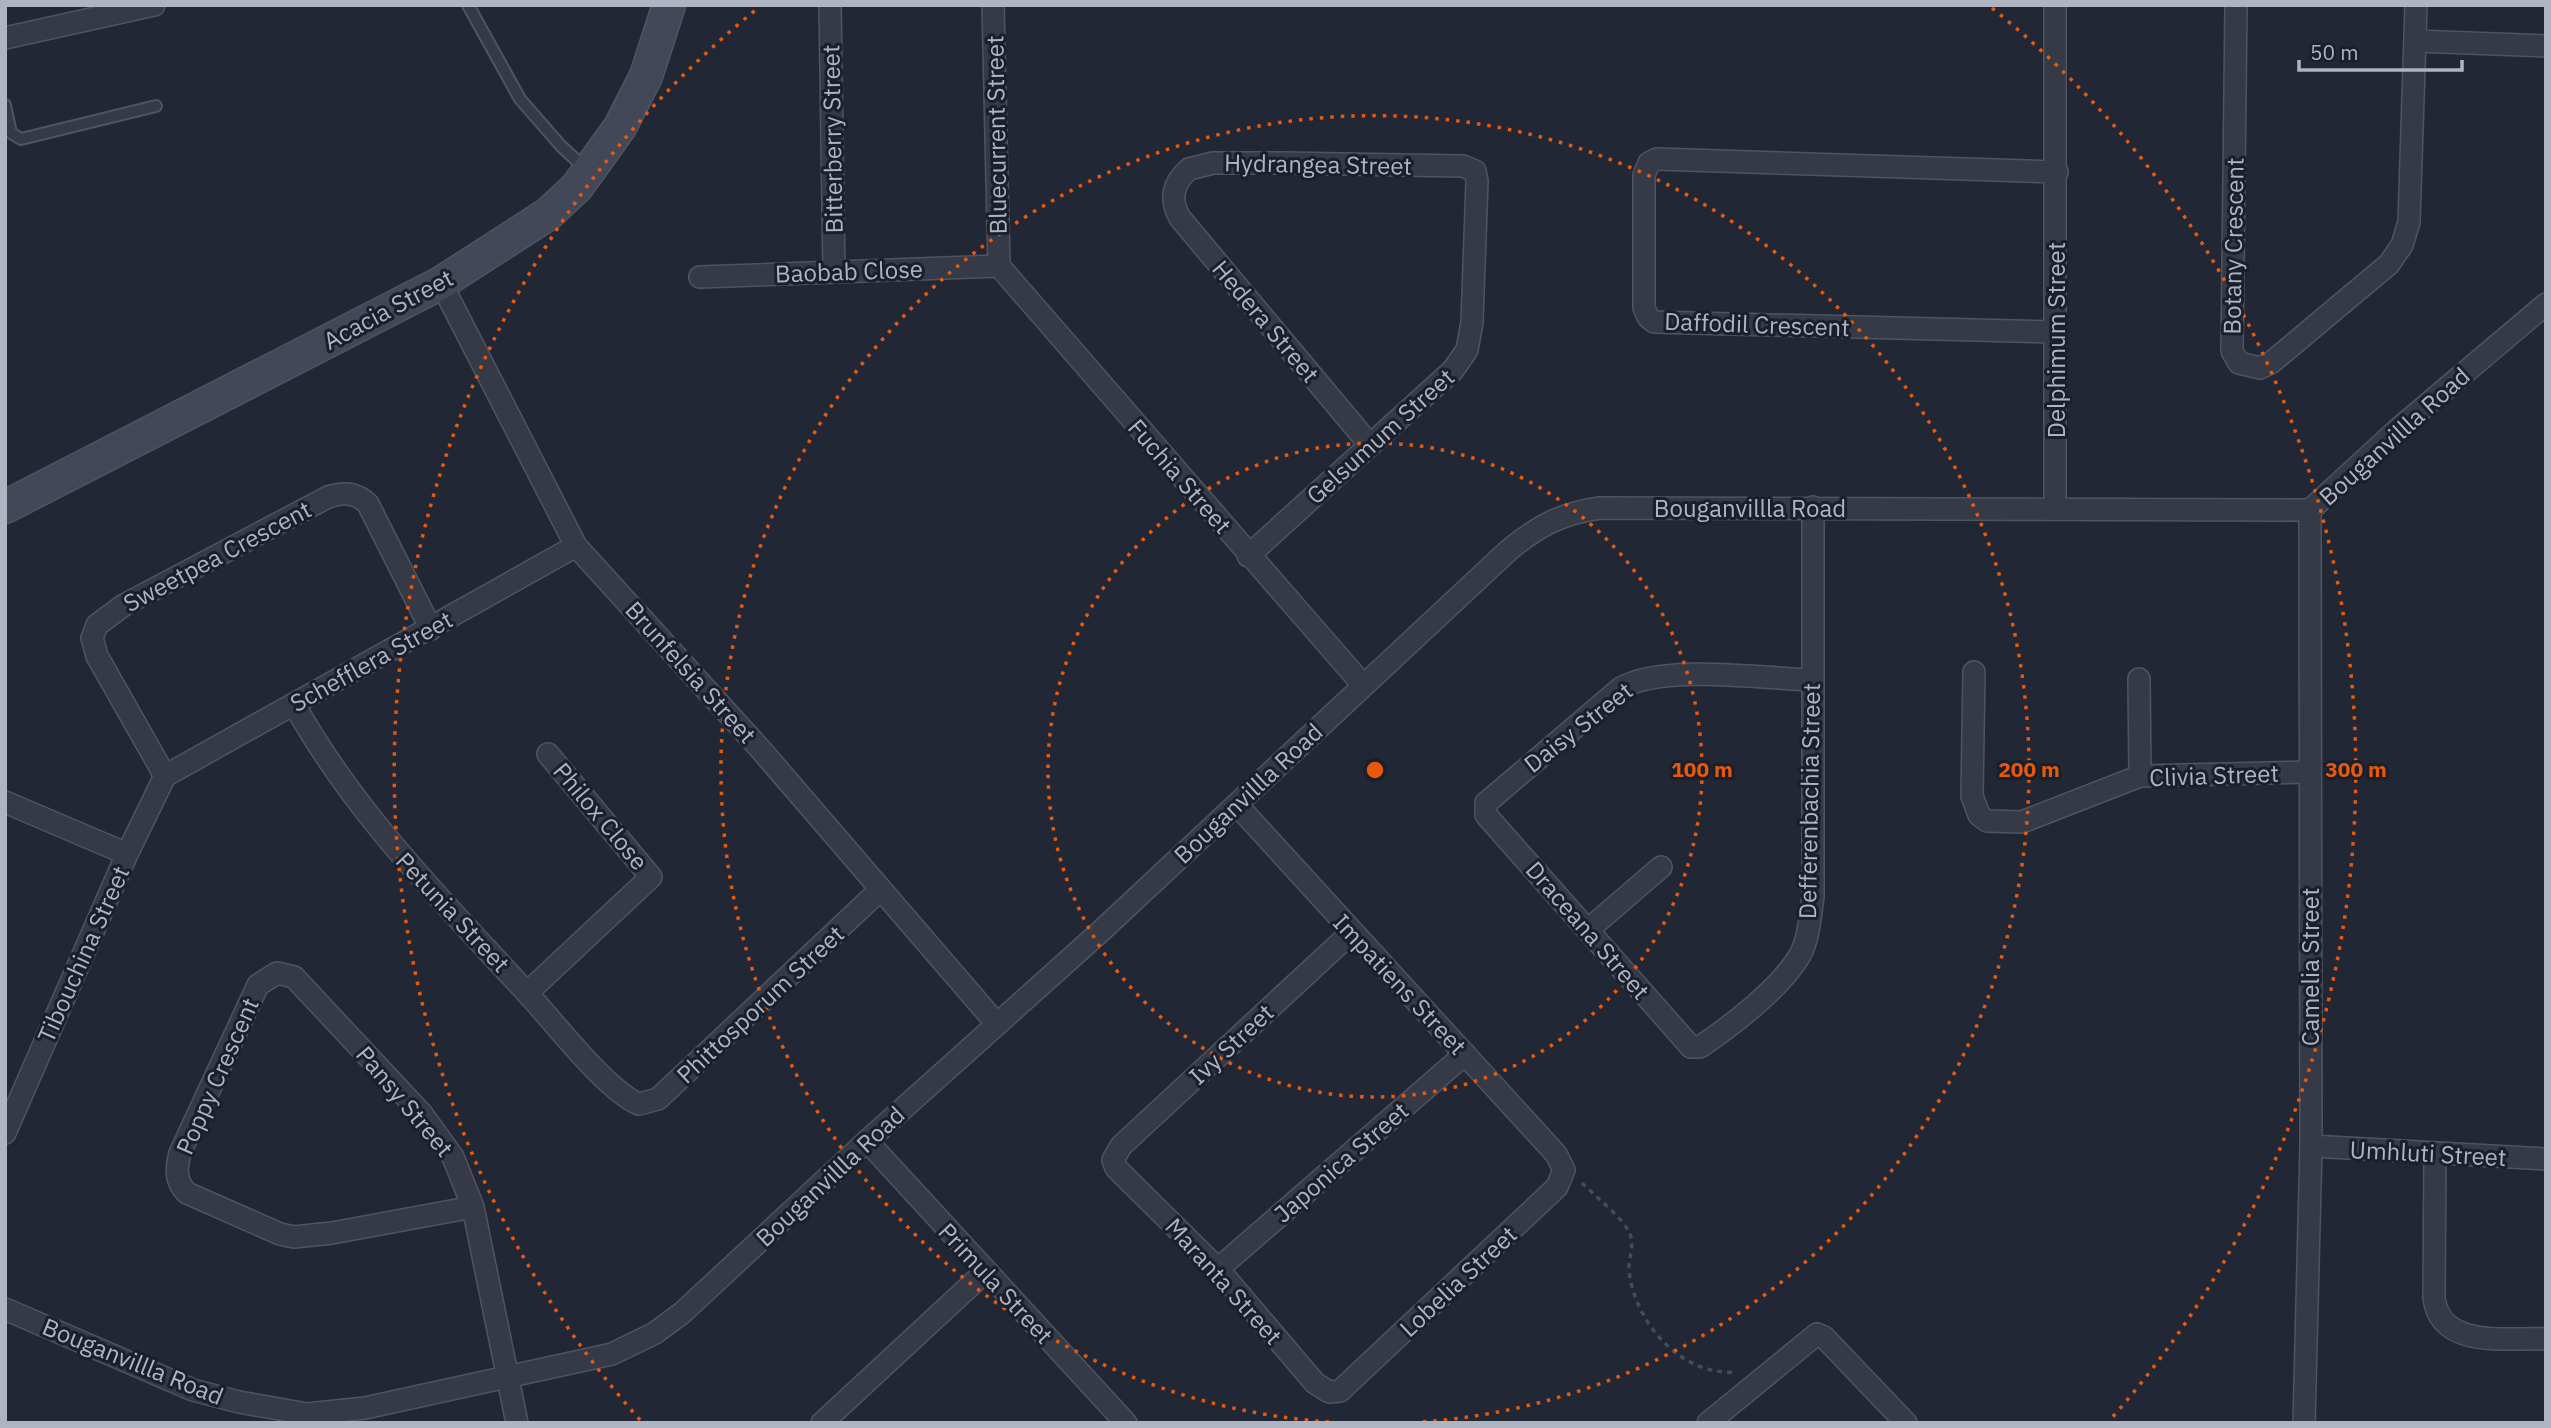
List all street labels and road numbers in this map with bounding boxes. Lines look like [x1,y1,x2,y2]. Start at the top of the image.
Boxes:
street label: Bluecurrent Street [978,35,1014,235]
street label: Bitterberry Street [814,44,850,234]
street label: Hydrangea Street [1224,146,1412,182]
street label: Botany Crescent [2215,157,2251,335]
street label: Delphimum Street [2040,242,2072,438]
street label: Baobab Close [774,252,924,290]
street label: Hedera Street [1205,253,1327,389]
street label: Acacia Street [318,261,458,357]
street label: Daffodil Crescent [1664,305,1850,343]
street label: Bouganvillla Road [2312,360,2476,512]
street label: Gelsumum Street [1299,361,1461,511]
street label: Fuchia Street [1121,412,1239,540]
street label: Bouganvillla Road [1654,492,1846,524]
street label: Sweetpea Crescent [118,493,316,619]
street label: Brunfelsia Street [619,594,763,750]
street label: Schefflera Street [284,603,458,719]
street label: Daisy Street [1517,674,1639,780]
street label: Defferenbachia Street [1791,683,1827,919]
street label: Bouganvillla Road [1167,716,1329,870]
street label: Philox Close [547,755,655,877]
street label: Clivia Street [2149,757,2279,793]
street label: Petunia Street [389,845,517,979]
street label: Draceana Street [1519,854,1657,1006]
street label: Tibouchina Street [30,861,136,1047]
street label: Camelia Street [2294,888,2326,1046]
street label: Impatiens Street [1326,907,1474,1061]
street label: Phittosporum Street [669,918,851,1090]
street label: Poppy Crescent [168,993,266,1159]
street label: Ivy Street [1182,997,1280,1091]
street label: Pansy Street [349,1039,461,1163]
street label: Japonica Street [1267,1095,1415,1229]
street label: Bouganvillla Road [749,1099,911,1253]
street label: Umhluti Street [2349,1133,2507,1173]
street label: Maranta Street [1159,1211,1289,1351]
street label: Primula Street [932,1216,1060,1350]
street label: Lobelia Street [1393,1218,1523,1344]
street label: Bouganvillla Road [38,1310,228,1412]

